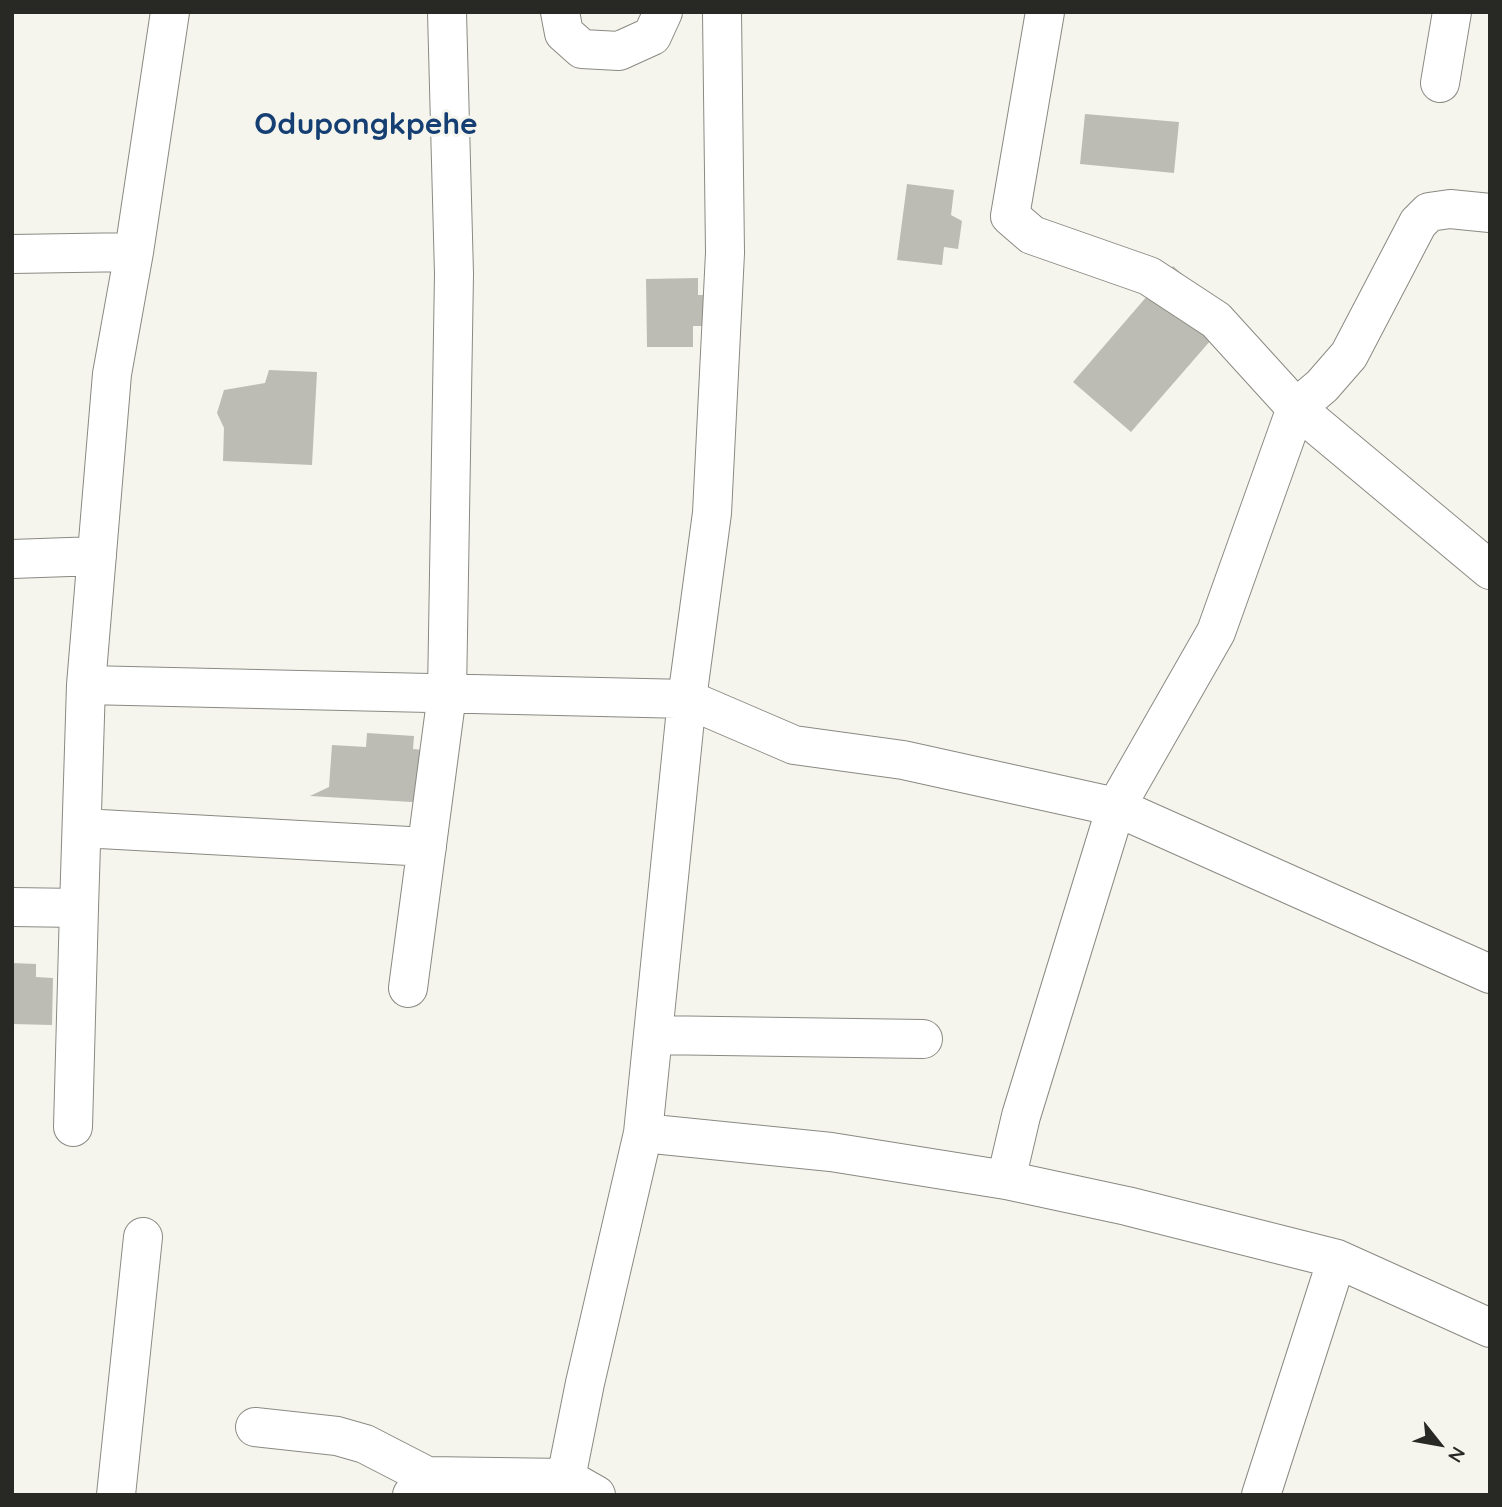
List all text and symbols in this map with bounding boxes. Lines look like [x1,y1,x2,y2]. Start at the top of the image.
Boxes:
district label: Odupongkpehe [254,107,478,143]
north arrow [1404,1409,1474,1479]
text: N [1443,1443,1471,1467]

